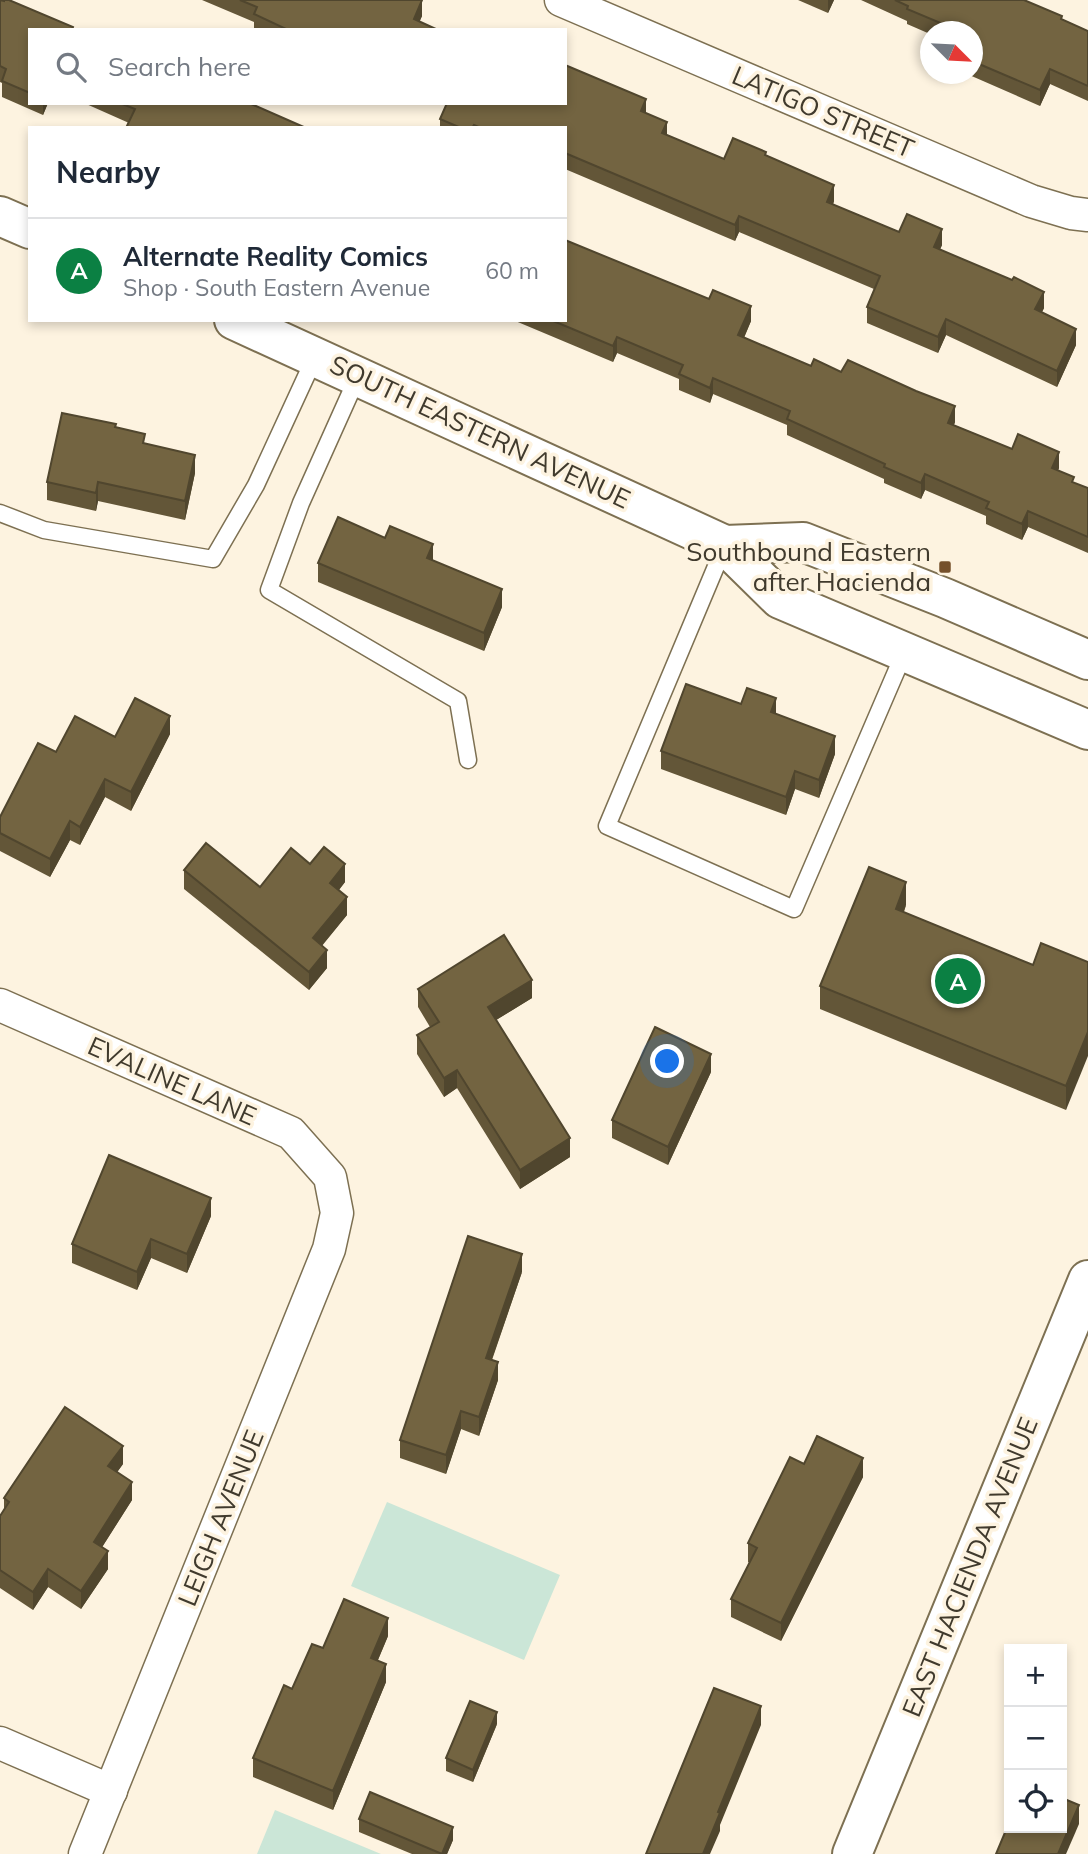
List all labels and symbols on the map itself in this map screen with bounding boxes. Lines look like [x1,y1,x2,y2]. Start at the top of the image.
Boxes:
north arrow [920,21,983,84]
street label: LATIGO STREET [727,58,919,165]
street label: SOUTH EASTERN AVENUE [325,347,636,516]
place label: Southbound Eastern after Hacienda [686,535,931,598]
marker: Southbound Eastern after Hacienda [937,559,953,575]
pin: A [935,955,981,1007]
street label: EVALINE LANE [83,1029,262,1132]
your location [650,1044,684,1078]
street label: EAST HACIENDA AVENUE [894,1412,1045,1721]
street label: LEIGH AVENUE [170,1425,271,1611]

